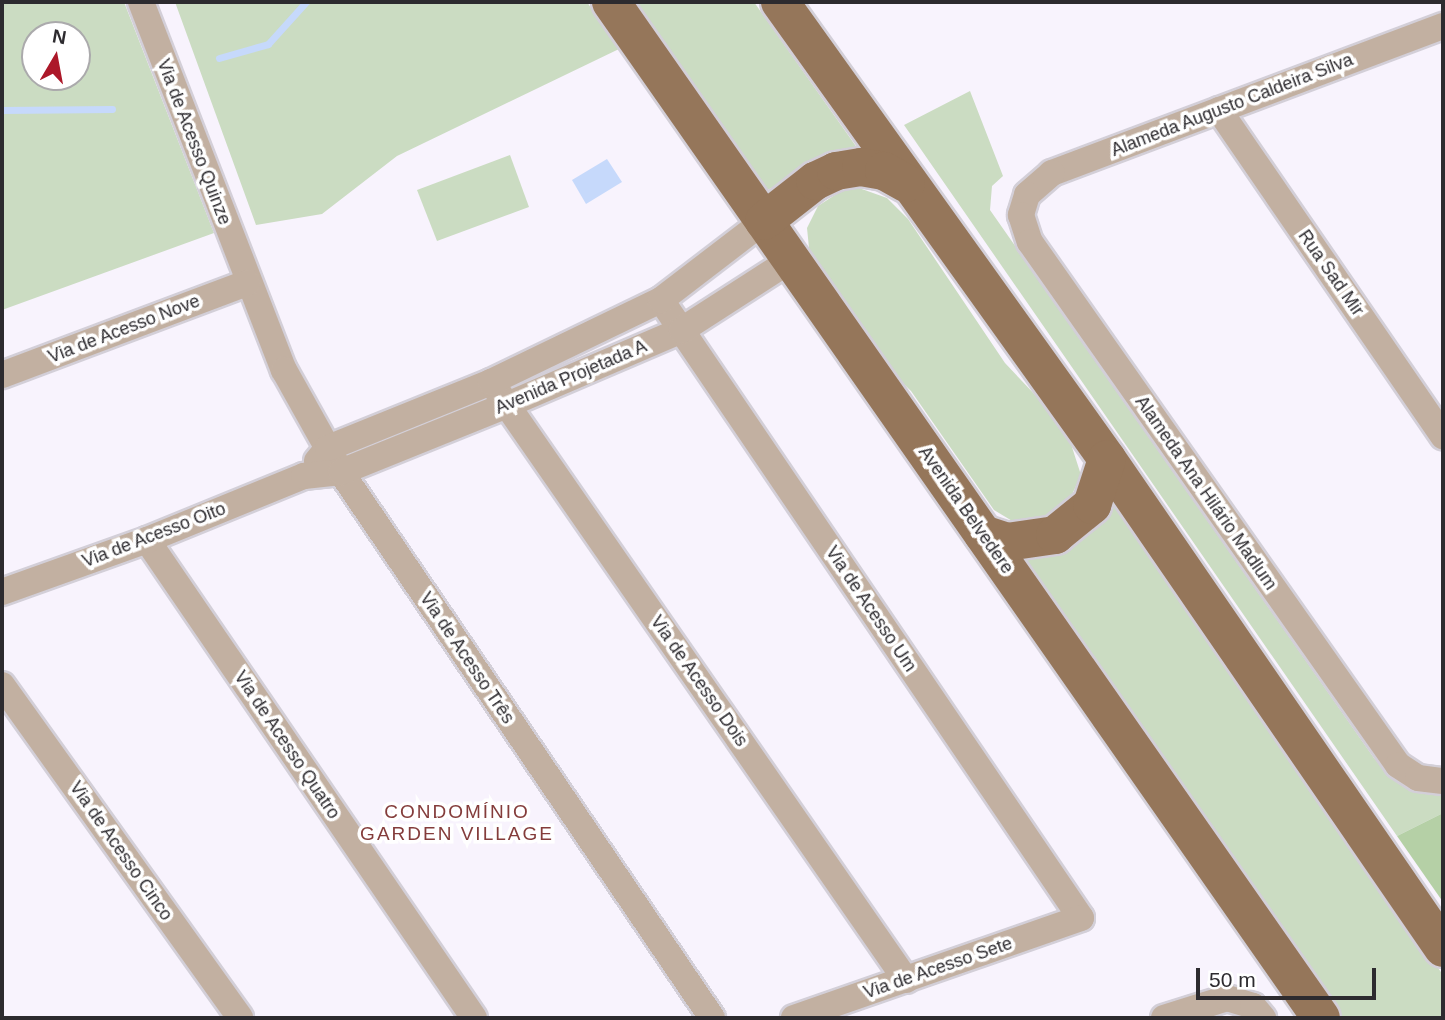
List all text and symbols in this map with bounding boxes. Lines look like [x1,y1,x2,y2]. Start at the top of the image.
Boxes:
north arrow [21,21,91,91]
text: N [51,25,68,48]
street label: Alameda Augusto Caldeira Silva [1108,49,1356,161]
street label: Via de Acesso Quinze [152,56,236,228]
street label: Rua Sad Mir [1293,226,1369,320]
street label: Via de Acesso Nove [45,290,203,368]
street label: Avenida Projetada A [491,335,651,419]
street label: Alameda Ana Hilário Madlum [1130,391,1282,595]
street label: Avenida Belvedere [914,442,1018,578]
street label: Via de Acesso Oito [79,498,229,572]
street label: Via de Acesso Um [821,542,921,676]
street label: Via de Acesso Três [415,588,519,728]
street label: Via de Acesso Dois [645,611,753,751]
street label: Via de Acesso Quatro [229,667,345,823]
street label: Via de Acesso Cinco [65,777,177,925]
district label: CONDOMÍNIO GARDEN VILLAGE [362,801,552,845]
street label: Via de Acesso Sete [860,932,1016,1004]
scale bar [1200,954,1380,998]
text: 50 m [1209,968,1256,991]

